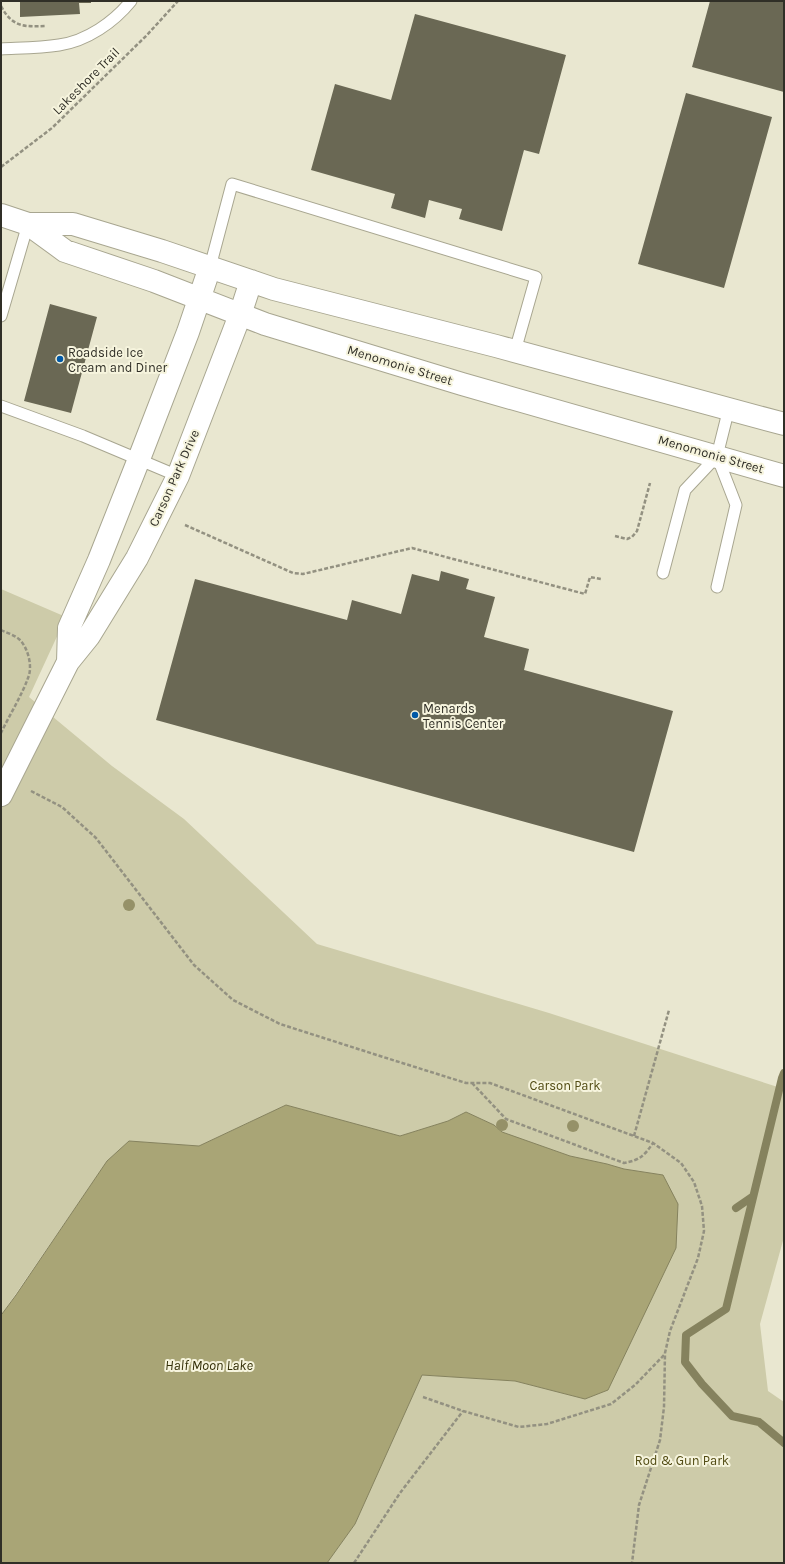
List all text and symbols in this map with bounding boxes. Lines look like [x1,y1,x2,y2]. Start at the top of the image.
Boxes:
street label: Lakeshore Trail [49,44,123,118]
street label: Menomonie Street [346,342,454,388]
place label: Roadside Ice Cream and Diner [68,345,168,375]
marker: Roadside Ice Cream and Diner [55,354,65,364]
street label: Carson Park Drive [146,427,202,529]
street label: Menomonie Street [657,432,766,476]
place label: Menards Tennis Center [423,701,504,731]
marker: Menards Tennis Center [410,710,420,720]
park label: Carson Park [529,1078,601,1093]
water label: Half Moon Lake [165,1357,253,1374]
park label: Rod & Gun Park [635,1453,729,1468]

